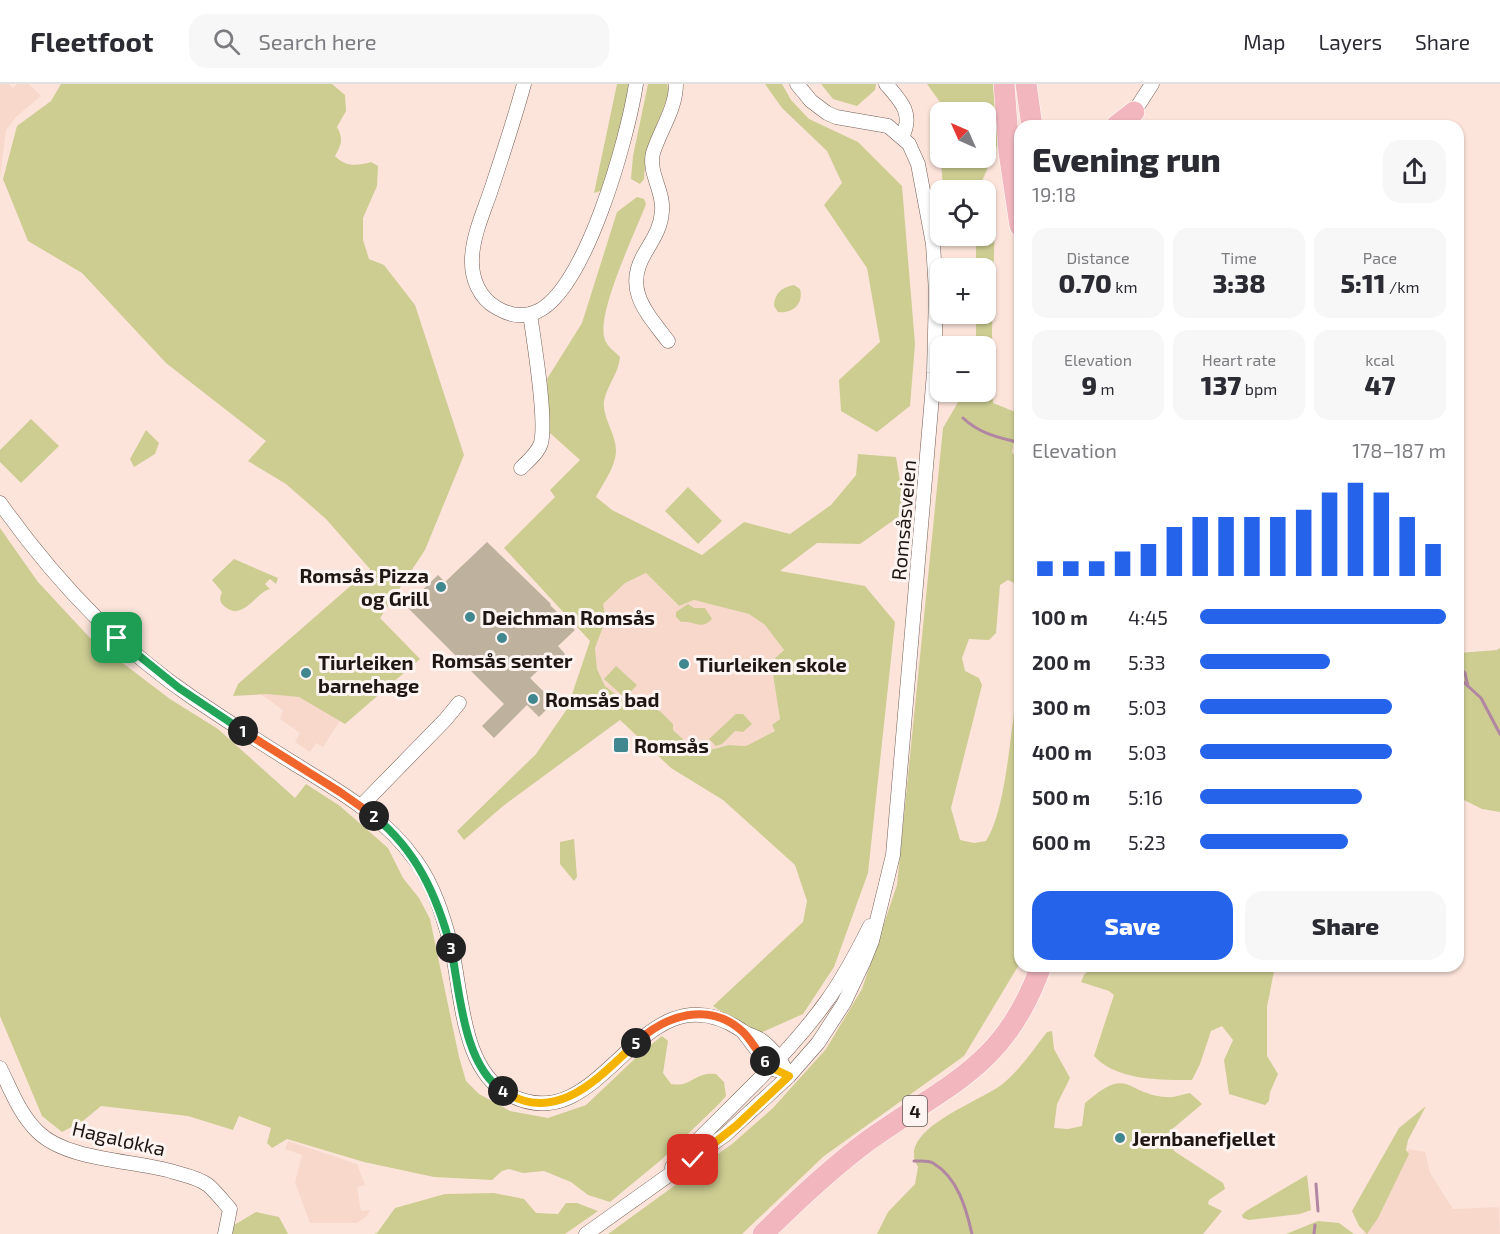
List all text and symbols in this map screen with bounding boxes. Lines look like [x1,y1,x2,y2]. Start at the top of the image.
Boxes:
search box [189,14,609,68]
text: Fleetfoot [30,24,153,58]
icon: search [210,25,243,58]
text: Search here [258,28,377,54]
text: Map [1243,29,1285,54]
text: Layers [1318,29,1382,54]
text: Share [1415,29,1470,54]
north arrow [930,102,996,168]
map controls [930,102,996,402]
text: Evening run [1032,139,1221,179]
button: share [1383,140,1446,203]
button: locate [930,180,996,246]
text: 19:18 [1032,182,1076,206]
text: Distance [1066,248,1130,267]
text: Time [1221,248,1257,267]
text: Pace [1363,248,1397,267]
button: + [930,258,996,324]
text: 0.70 [1058,267,1112,298]
text: 3:38 [1212,267,1266,298]
text: 5:11 [1340,267,1386,298]
text: km [1112,277,1138,296]
text: /km [1386,277,1420,296]
button: − [930,336,996,402]
text: Elevation [1064,350,1132,369]
text: Heart rate [1202,350,1276,369]
text: kcal [1365,350,1395,369]
text: 9 [1081,369,1097,400]
text: 137 [1201,369,1241,400]
text: 47 [1365,369,1395,400]
text: m [1097,379,1115,398]
text: bpm [1241,379,1277,398]
text: Elevation [1032,438,1117,462]
text: 178–187 m [1352,438,1446,462]
street label: Romsåsveien [886,459,920,581]
place label: Romsås Pizza og Grill [299,563,429,610]
marker: Romsås Pizza og Grill [434,580,448,594]
place label: Deichman Romsås [482,605,655,629]
text: 100 m [1032,605,1088,629]
text: 4:45 [1128,605,1168,629]
marker: Deichman Romsås [463,610,477,624]
pin [91,612,142,663]
icon: arrive [100,621,133,654]
marker: Romsås senter [495,631,509,645]
place label: Romsås senter [431,648,573,672]
place label: Tiurleiken barnehage [318,650,419,697]
text: 200 m [1032,650,1091,674]
text: 5:33 [1128,650,1166,674]
place label: Tiurleiken skole [696,652,847,676]
marker: Tiurleiken skole [677,657,691,671]
marker: Tiurleiken barnehage [299,666,313,680]
place label: Romsås bad [545,687,659,711]
marker: Romsås bad [526,692,540,706]
text: 300 m [1032,695,1091,719]
text: 5:03 [1128,695,1167,719]
pin: 1 [228,716,258,746]
text: 1 [240,721,246,740]
place label: Romsås [634,733,709,757]
marker: Romsås [612,736,630,754]
text: 400 m [1032,740,1092,764]
text: 5:03 [1128,740,1167,764]
text: 500 m [1032,785,1090,809]
text: 5:16 [1128,785,1163,809]
pin: 2 [359,801,389,831]
text: 2 [369,806,379,825]
text: 600 m [1032,830,1091,854]
text: 5:23 [1128,830,1166,854]
button: Save [1032,891,1233,960]
button: Share [1245,891,1446,960]
pin: 3 [436,933,466,963]
text: 3 [446,938,456,957]
pin: 5 [621,1028,651,1058]
text: 5 [632,1033,640,1052]
pin: 6 [750,1046,780,1076]
text: 6 [760,1051,770,1070]
pin: 4 [488,1076,518,1106]
text: 4 [498,1081,508,1100]
road number: 4 [903,1096,927,1126]
street label: Hagaløkka [70,1116,168,1160]
place label: Jernbanefjellet [1132,1126,1275,1150]
marker: Jernbanefjellet [1113,1131,1127,1145]
pin [667,1134,718,1185]
icon: check [676,1143,709,1176]

